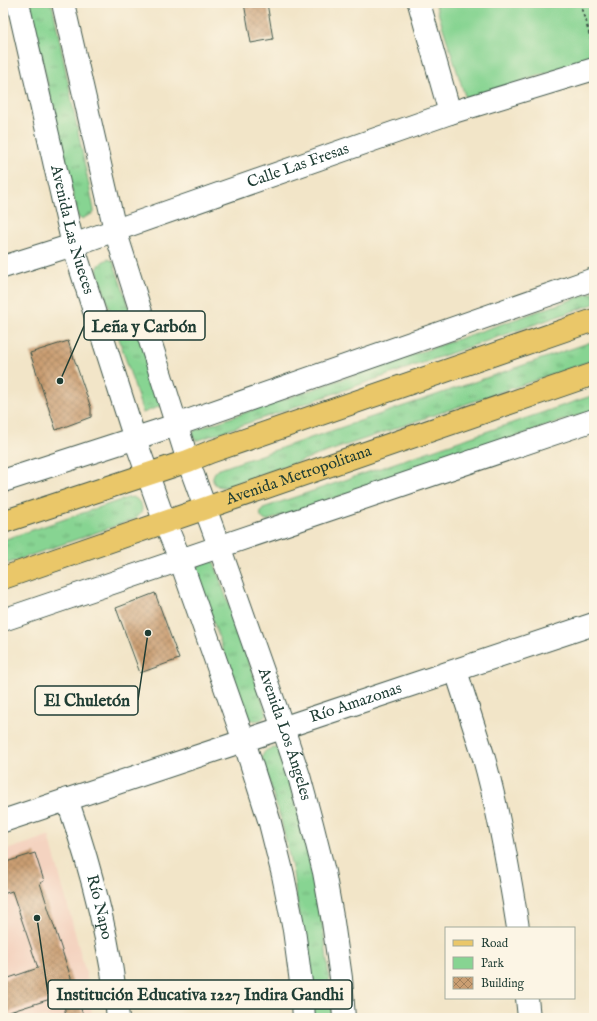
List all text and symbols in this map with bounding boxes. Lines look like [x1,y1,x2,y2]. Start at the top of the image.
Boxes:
street label: Calle Las Fresas [245,139,352,193]
street label: Avenida Las Nueces [45,162,98,297]
callout: Leña y Carbón [84,311,205,340]
text: Leña y Carbón [91,317,197,338]
street label: Avenida Metropolitana [223,442,374,511]
street label: Avenida Los Ángeles [252,665,315,803]
street label: Río Amazonas [307,679,405,728]
callout: El Chuletón [35,686,138,715]
text: El Chuletón [44,691,130,712]
street label: Río Napo [81,873,116,942]
legend [445,927,575,999]
text: Road [481,936,509,951]
text: Park [481,956,504,971]
text: Building [481,976,525,991]
callout: Institución Educativa 1227 Indira Gandhi [48,980,352,1009]
text: Institución Educativa 1227 Indira Gandhi [56,985,344,1006]

